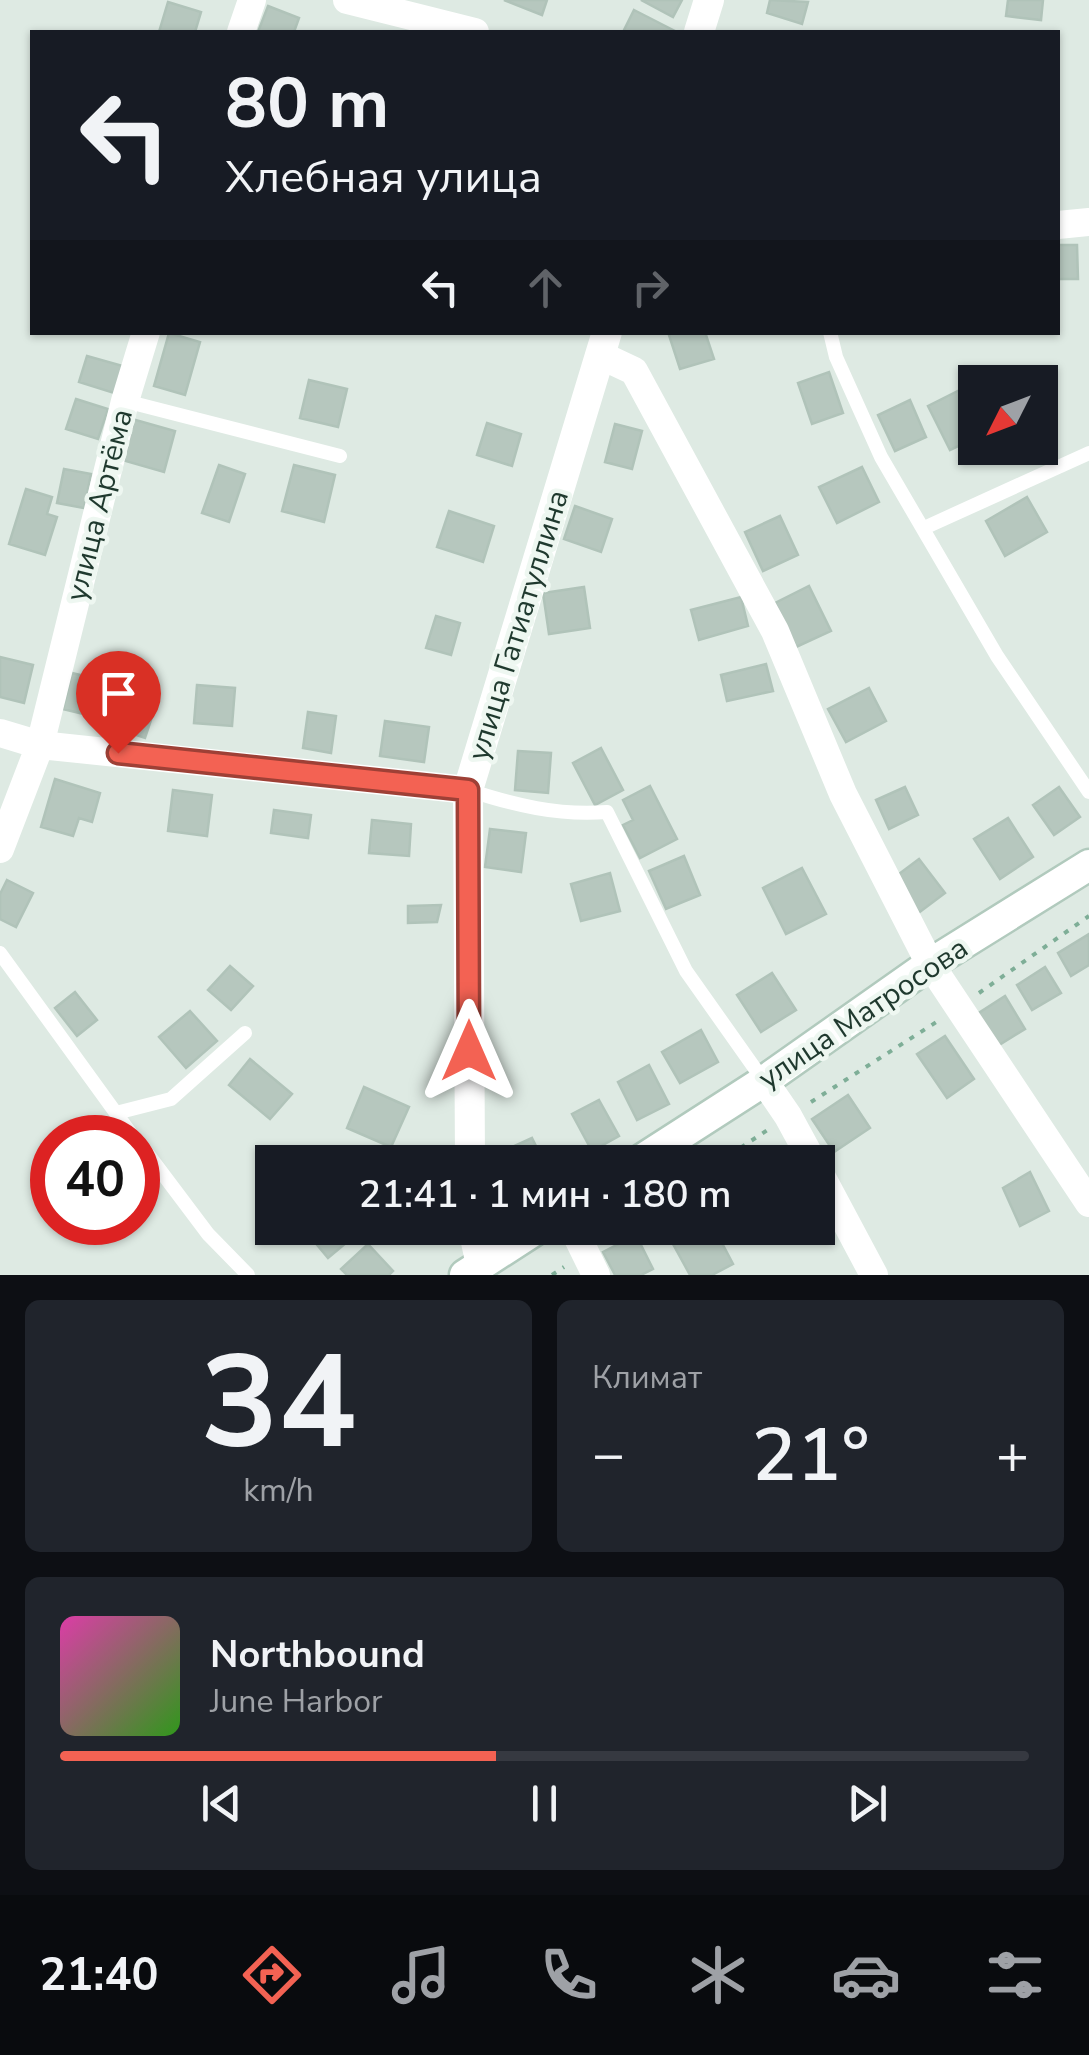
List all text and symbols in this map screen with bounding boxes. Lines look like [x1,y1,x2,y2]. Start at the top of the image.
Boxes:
text: 80 m [225,56,389,152]
icon: left [60,70,190,200]
text: Хлебная улица [225,147,542,208]
icon: left [413,260,468,315]
icon: ahead [518,260,573,315]
icon: right [623,260,678,315]
north arrow [958,365,1058,465]
map controls [958,365,1058,465]
street label: улица Артёма [56,405,143,605]
street label: улица Гатиатуллина [458,485,579,765]
pin [76,651,161,754]
icon: arrive [91,666,146,721]
street label: улица Матросова [750,928,976,1099]
position arrow [417,999,521,1103]
speed limit sign: 40 [30,1115,160,1245]
text: 21:41 · 1 мин · 180 m [359,1169,731,1220]
text: 34 [200,1315,357,1492]
text: Климат [592,1356,702,1399]
text: 21° [751,1404,870,1506]
text: − [592,1417,625,1492]
text: + [996,1417,1029,1492]
text: km/h [243,1469,314,1512]
text: Northbound [210,1629,425,1680]
text: June Harbor [210,1680,382,1723]
icon: previous [194,1776,249,1831]
icon: pause [517,1776,572,1831]
icon: next [840,1776,895,1831]
icon: directions [237,1940,307,2010]
icon: music [386,1940,456,2010]
icon: phone [534,1940,604,2010]
icon: climate [683,1940,753,2010]
icon: car [831,1940,901,2010]
icon: filters [980,1940,1050,2010]
text: 21:40 [39,1945,158,2006]

